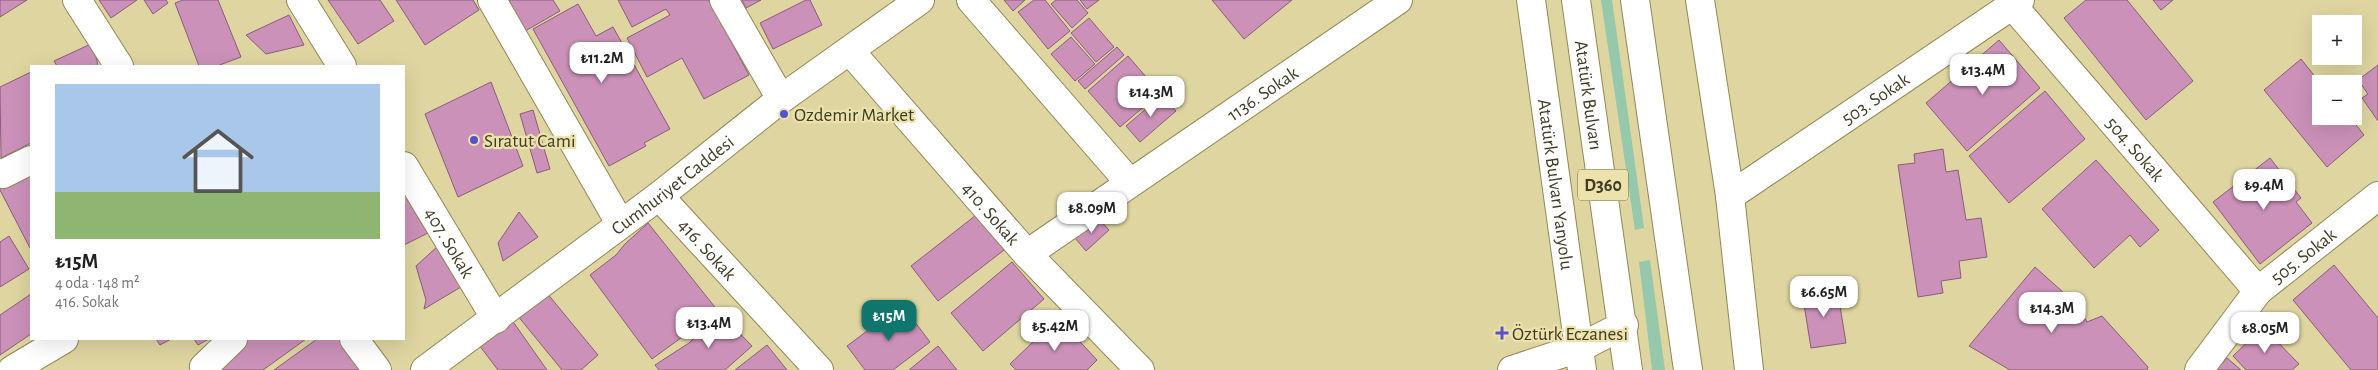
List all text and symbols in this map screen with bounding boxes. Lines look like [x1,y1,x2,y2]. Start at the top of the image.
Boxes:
map controls [2312,15,2362,125]
button: + [2312,15,2362,65]
street label: Atatürk Bulvarı [1571,39,1605,151]
pin: ₺11.2M [561,42,643,84]
text: ₺11.2M [580,50,624,66]
pin: ₺13.4M [1942,54,2024,96]
text: ₺13.4M [1961,62,2005,78]
street label: 1136. Sokak [1224,63,1302,125]
street label: 503. Sokak [1839,70,1913,129]
button: − [2312,75,2362,125]
pin: ₺14.3M [1110,76,1192,118]
text: ₺14.3M [1129,84,1173,100]
street label: Atatürk Bulvarı Yanyolu [1534,98,1576,271]
place label: Ozdemir Market [794,106,914,125]
marker: Ozdemir Market [778,108,790,120]
street label: 504. Sokak [2102,114,2167,186]
icon: home [173,116,263,206]
place label: Sıratut Cami [484,132,576,151]
street label: Cumhuriyet Caddesi [608,133,738,239]
marker: Sıratut Cami [468,134,480,146]
pin: ₺9.4M [2229,168,2299,211]
road number: D360 [1578,170,1628,200]
text: ₺9.4M [2244,177,2284,193]
street label: 410. Sokak [958,179,1023,250]
pin: ₺8.09M [1051,192,1133,234]
text: ₺8.09M [1068,200,1116,216]
street label: 407. Sokak [420,205,477,282]
street label: 416. Sokak [674,216,740,285]
street label: 505. Sokak [2268,225,2340,288]
text: ₺15M [55,251,98,272]
text: 4 oda · 148 m² [55,275,140,291]
pin: ₺6.65M [1783,276,1865,318]
text: ₺6.65M [1801,284,1847,300]
pin: ₺14.3M [2011,292,2093,334]
text: 416. Sokak [55,294,119,310]
pin: ₺15M [859,300,919,342]
text: ₺14.3M [2030,300,2074,316]
pin: ₺13.4M [668,306,750,349]
text: ₺15M [873,308,905,324]
pin: ₺5.42M [1014,310,1096,352]
pin: ₺8.05M [2224,312,2306,354]
text: ₺13.4M [687,315,731,331]
text: ₺5.42M [1032,318,1078,334]
text: ₺8.05M [2241,320,2289,336]
place label: Öztürk Eczanesi [1512,324,1628,344]
marker: Öztürk Eczanesi [1496,327,1508,339]

